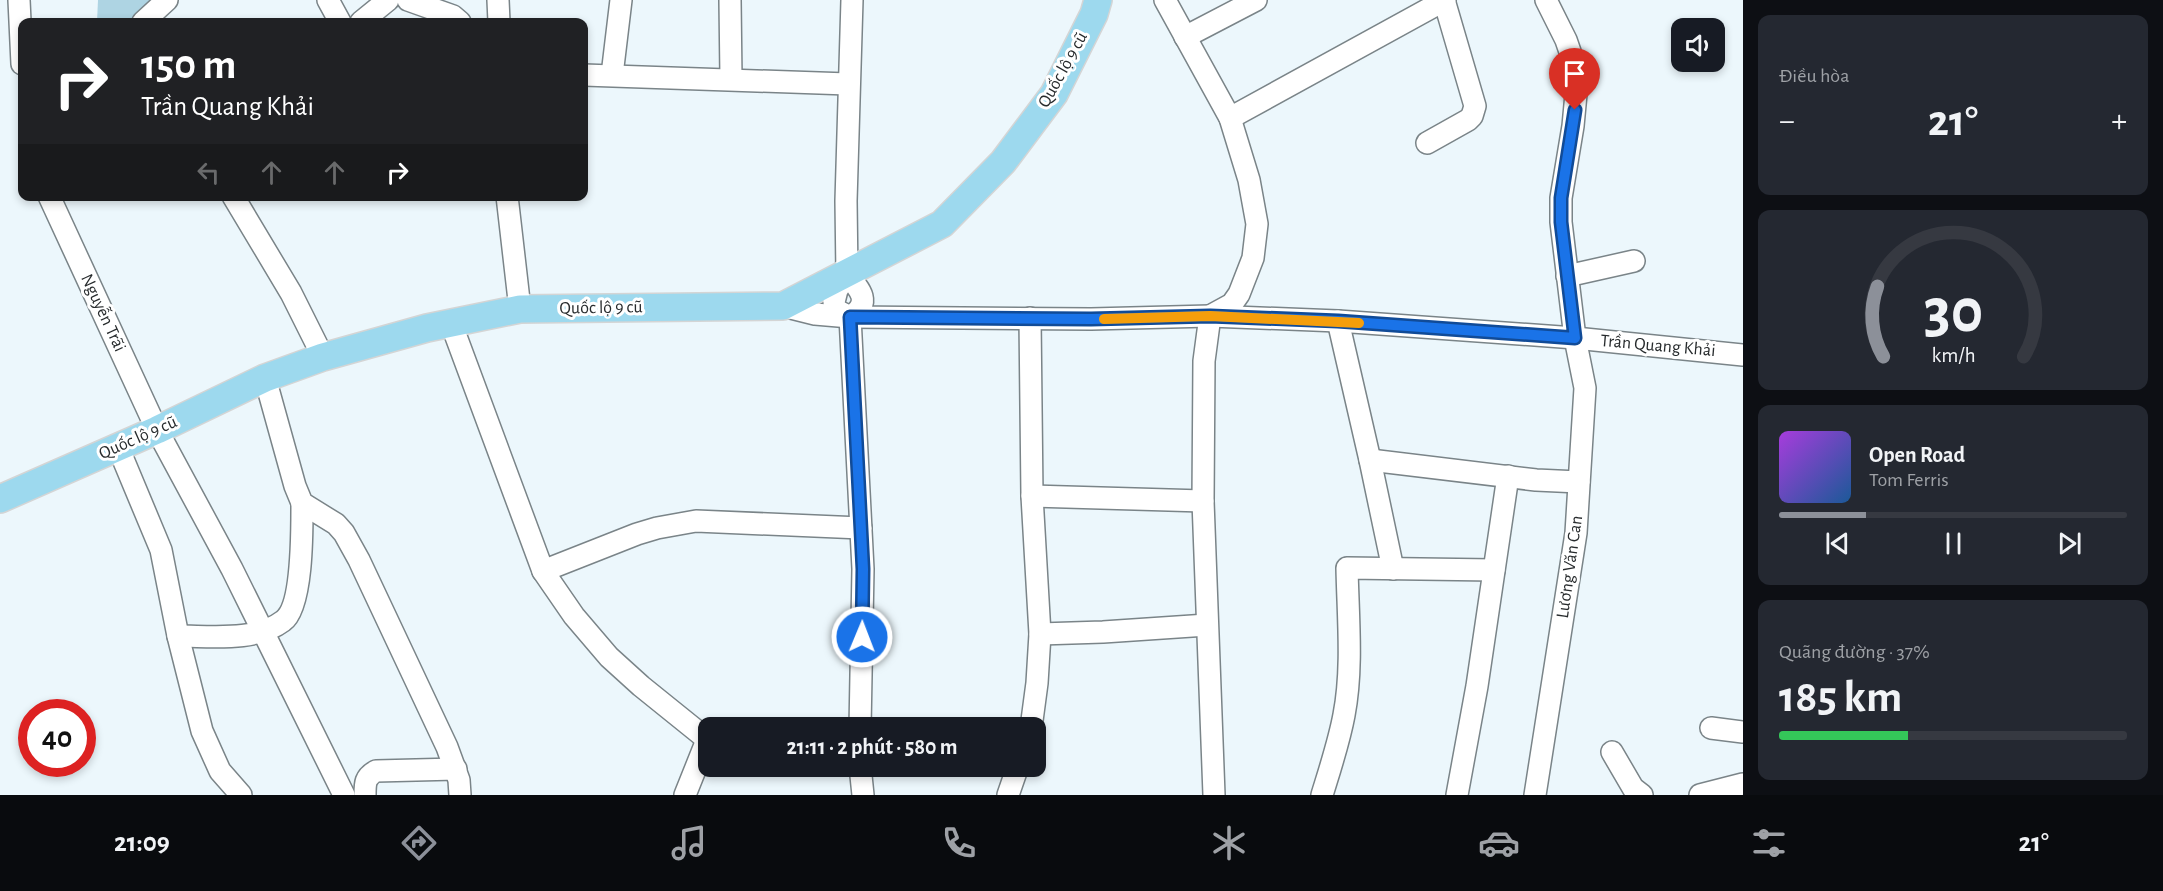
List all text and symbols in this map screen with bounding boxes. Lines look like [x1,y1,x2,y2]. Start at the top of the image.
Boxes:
map controls [1671,18,1725,72]
button: sound [1671,18,1725,72]
street label: Quốc lộ 9 cũ [1034,29,1091,111]
icon: right [42,42,120,120]
text: 150 m [141,44,236,86]
pin [1549,48,1600,110]
icon: arrive [1558,57,1591,90]
text: Điều hòa [1779,66,1849,86]
text: Trần Quang Khải [141,93,314,120]
text: 21° [1928,99,1978,144]
text: − [1779,105,1795,138]
text: + [2111,105,2127,138]
icon: left [192,156,225,189]
icon: ahead [255,156,288,189]
icon: ahead [318,156,351,189]
icon: right [381,156,414,189]
street label: Nguyễn Trãi [77,270,131,355]
text: 30 [1923,281,1983,343]
street label: Quốc lộ 9 cũ [559,297,643,318]
street label: Trần Quang Khải [1600,331,1716,360]
text: km/h [1931,345,1975,366]
street label: Quốc lộ 9 cũ [96,412,180,463]
text: Open Road [1869,444,1965,466]
text: Tom Ferris [1869,470,1949,490]
street label: Lương Văn Can [1554,514,1586,620]
icon: previous [1821,527,1854,560]
icon: pause [1937,527,1970,560]
icon: next [2053,527,2086,560]
position arrow [830,605,894,669]
text: Quãng đường · 37% [1779,642,1930,662]
text: 185 km [1779,675,1902,720]
speed limit sign: 40 [18,699,96,777]
text: 21:11 · 2 phút · 580 m [786,736,958,758]
icon: directions [398,822,440,864]
icon: music [668,822,710,864]
icon: phone [938,822,980,864]
icon: climate [1208,822,1250,864]
icon: car [1478,822,1520,864]
icon: filters [1748,822,1790,864]
text: 21:09 [114,829,170,856]
text: 21° [2019,829,2049,856]

